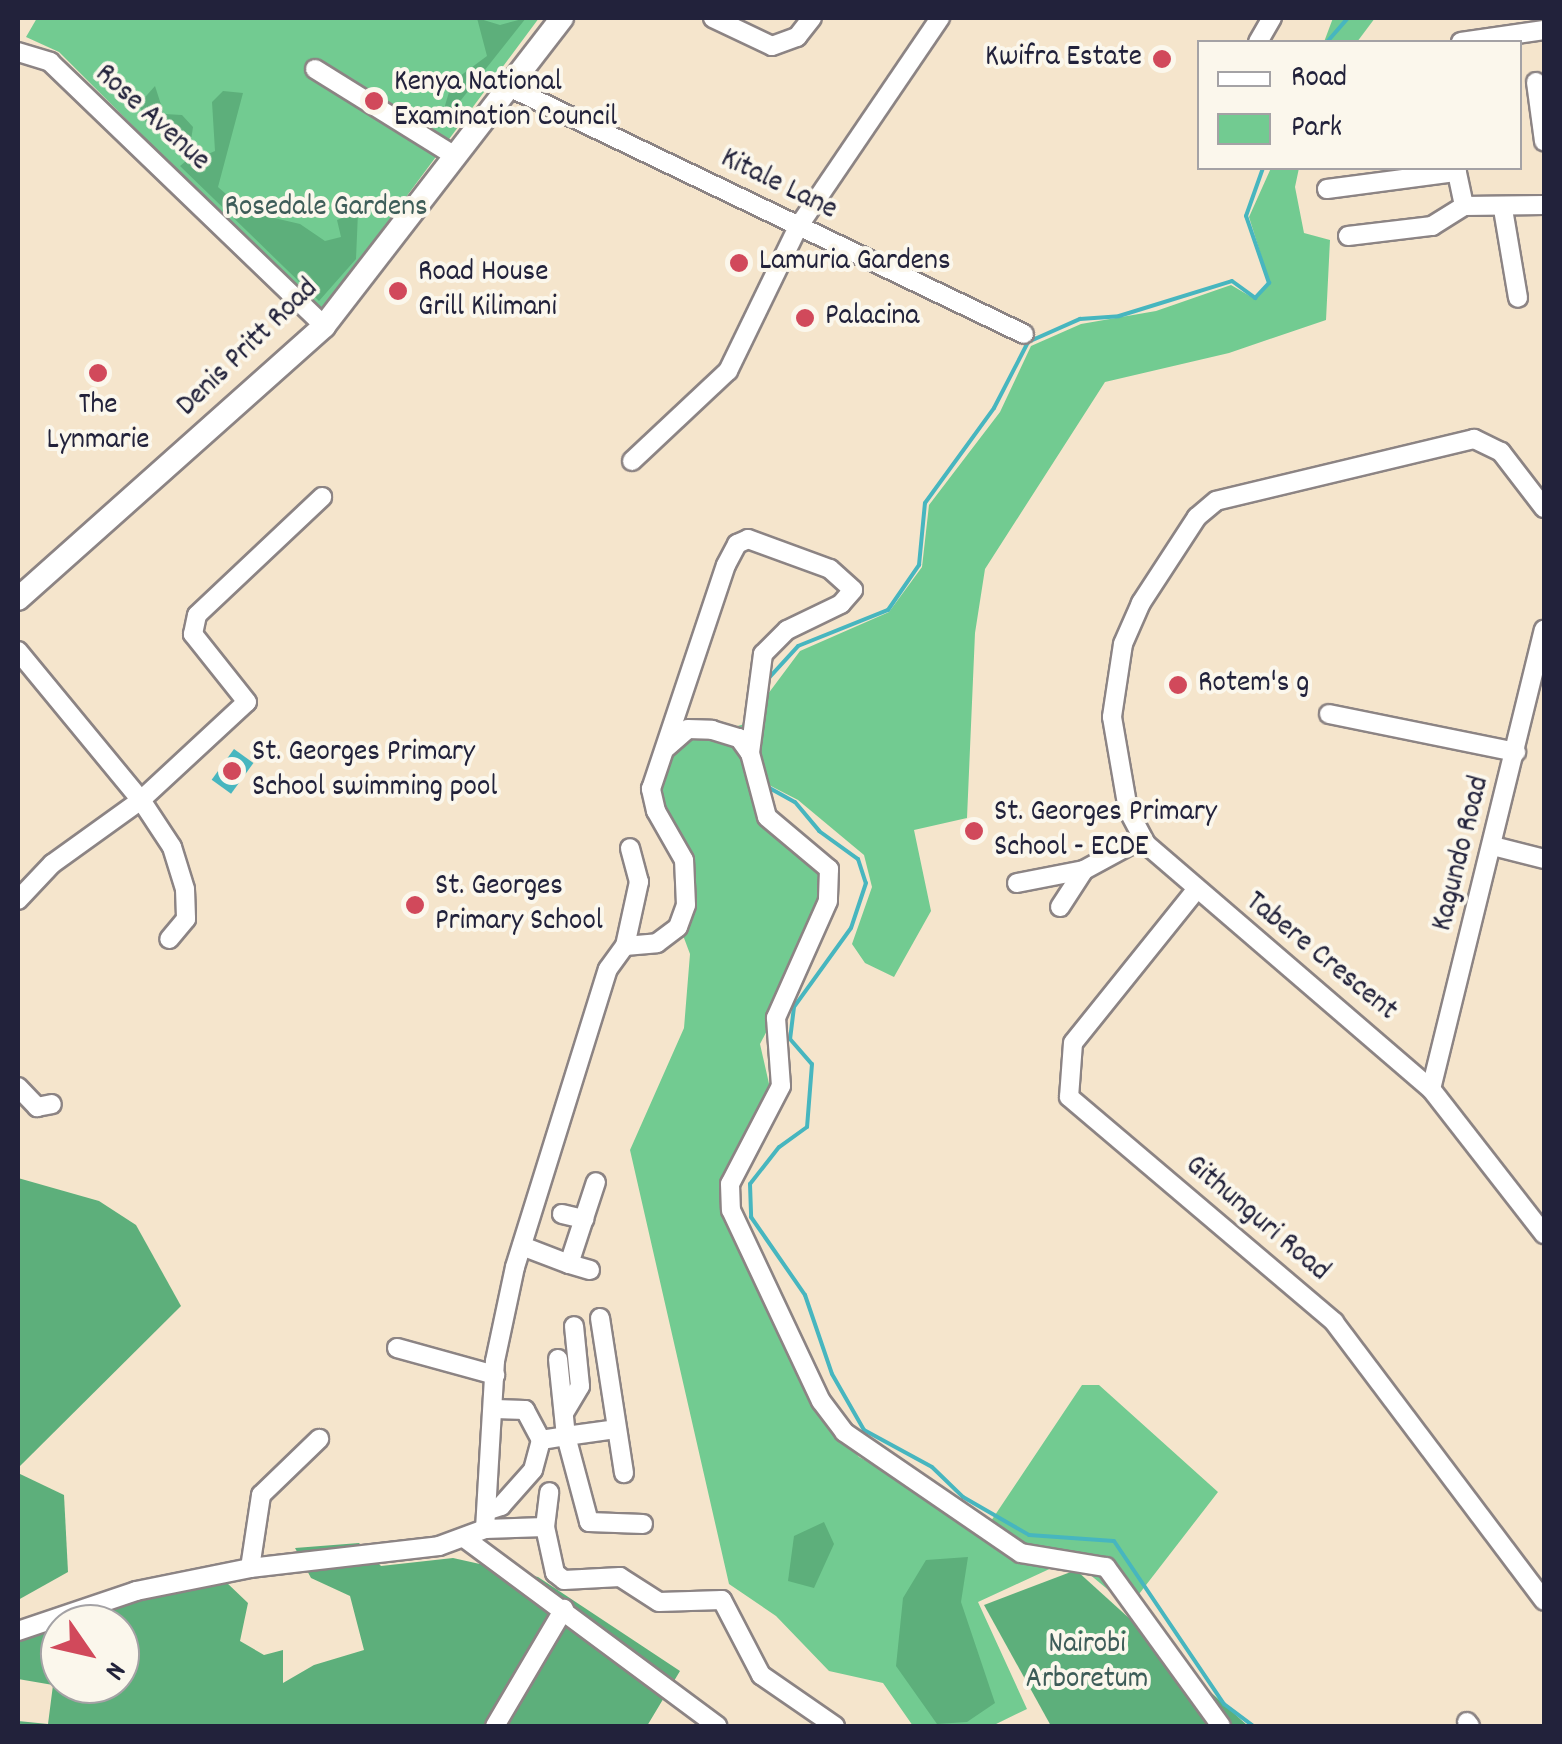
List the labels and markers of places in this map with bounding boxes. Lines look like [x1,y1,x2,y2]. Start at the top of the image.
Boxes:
place label: Kwifra Estate [985,41,1142,77]
marker: Kwifra Estate [1151,48,1173,70]
place label: Kenya National Examination Council [394,66,617,136]
marker: Kenya National Examination Council [363,90,385,112]
place label: Lamuria Gardens [759,245,951,281]
marker: Lamuria Gardens [728,252,750,274]
place label: Road House Grill Kilimani [418,256,557,326]
marker: Road House Grill Kilimani [387,280,409,302]
place label: Palacina [825,300,919,336]
marker: Palacina [794,307,816,329]
marker: The Lynmarie [87,362,109,384]
place label: The Lynmarie [47,389,149,460]
place label: Rotem's g [1198,667,1309,703]
marker: Rotem's g [1167,674,1189,696]
place label: St. Georges Primary School swimming pool [252,736,497,806]
marker: St. Georges Primary School swimming pool [221,760,243,782]
place label: St. Georges Primary School - ECDE [994,796,1217,866]
marker: St. Georges Primary School - ECDE [963,820,985,842]
place label: St. Georges Primary School [435,870,603,940]
marker: St. Georges Primary School [404,894,426,916]

